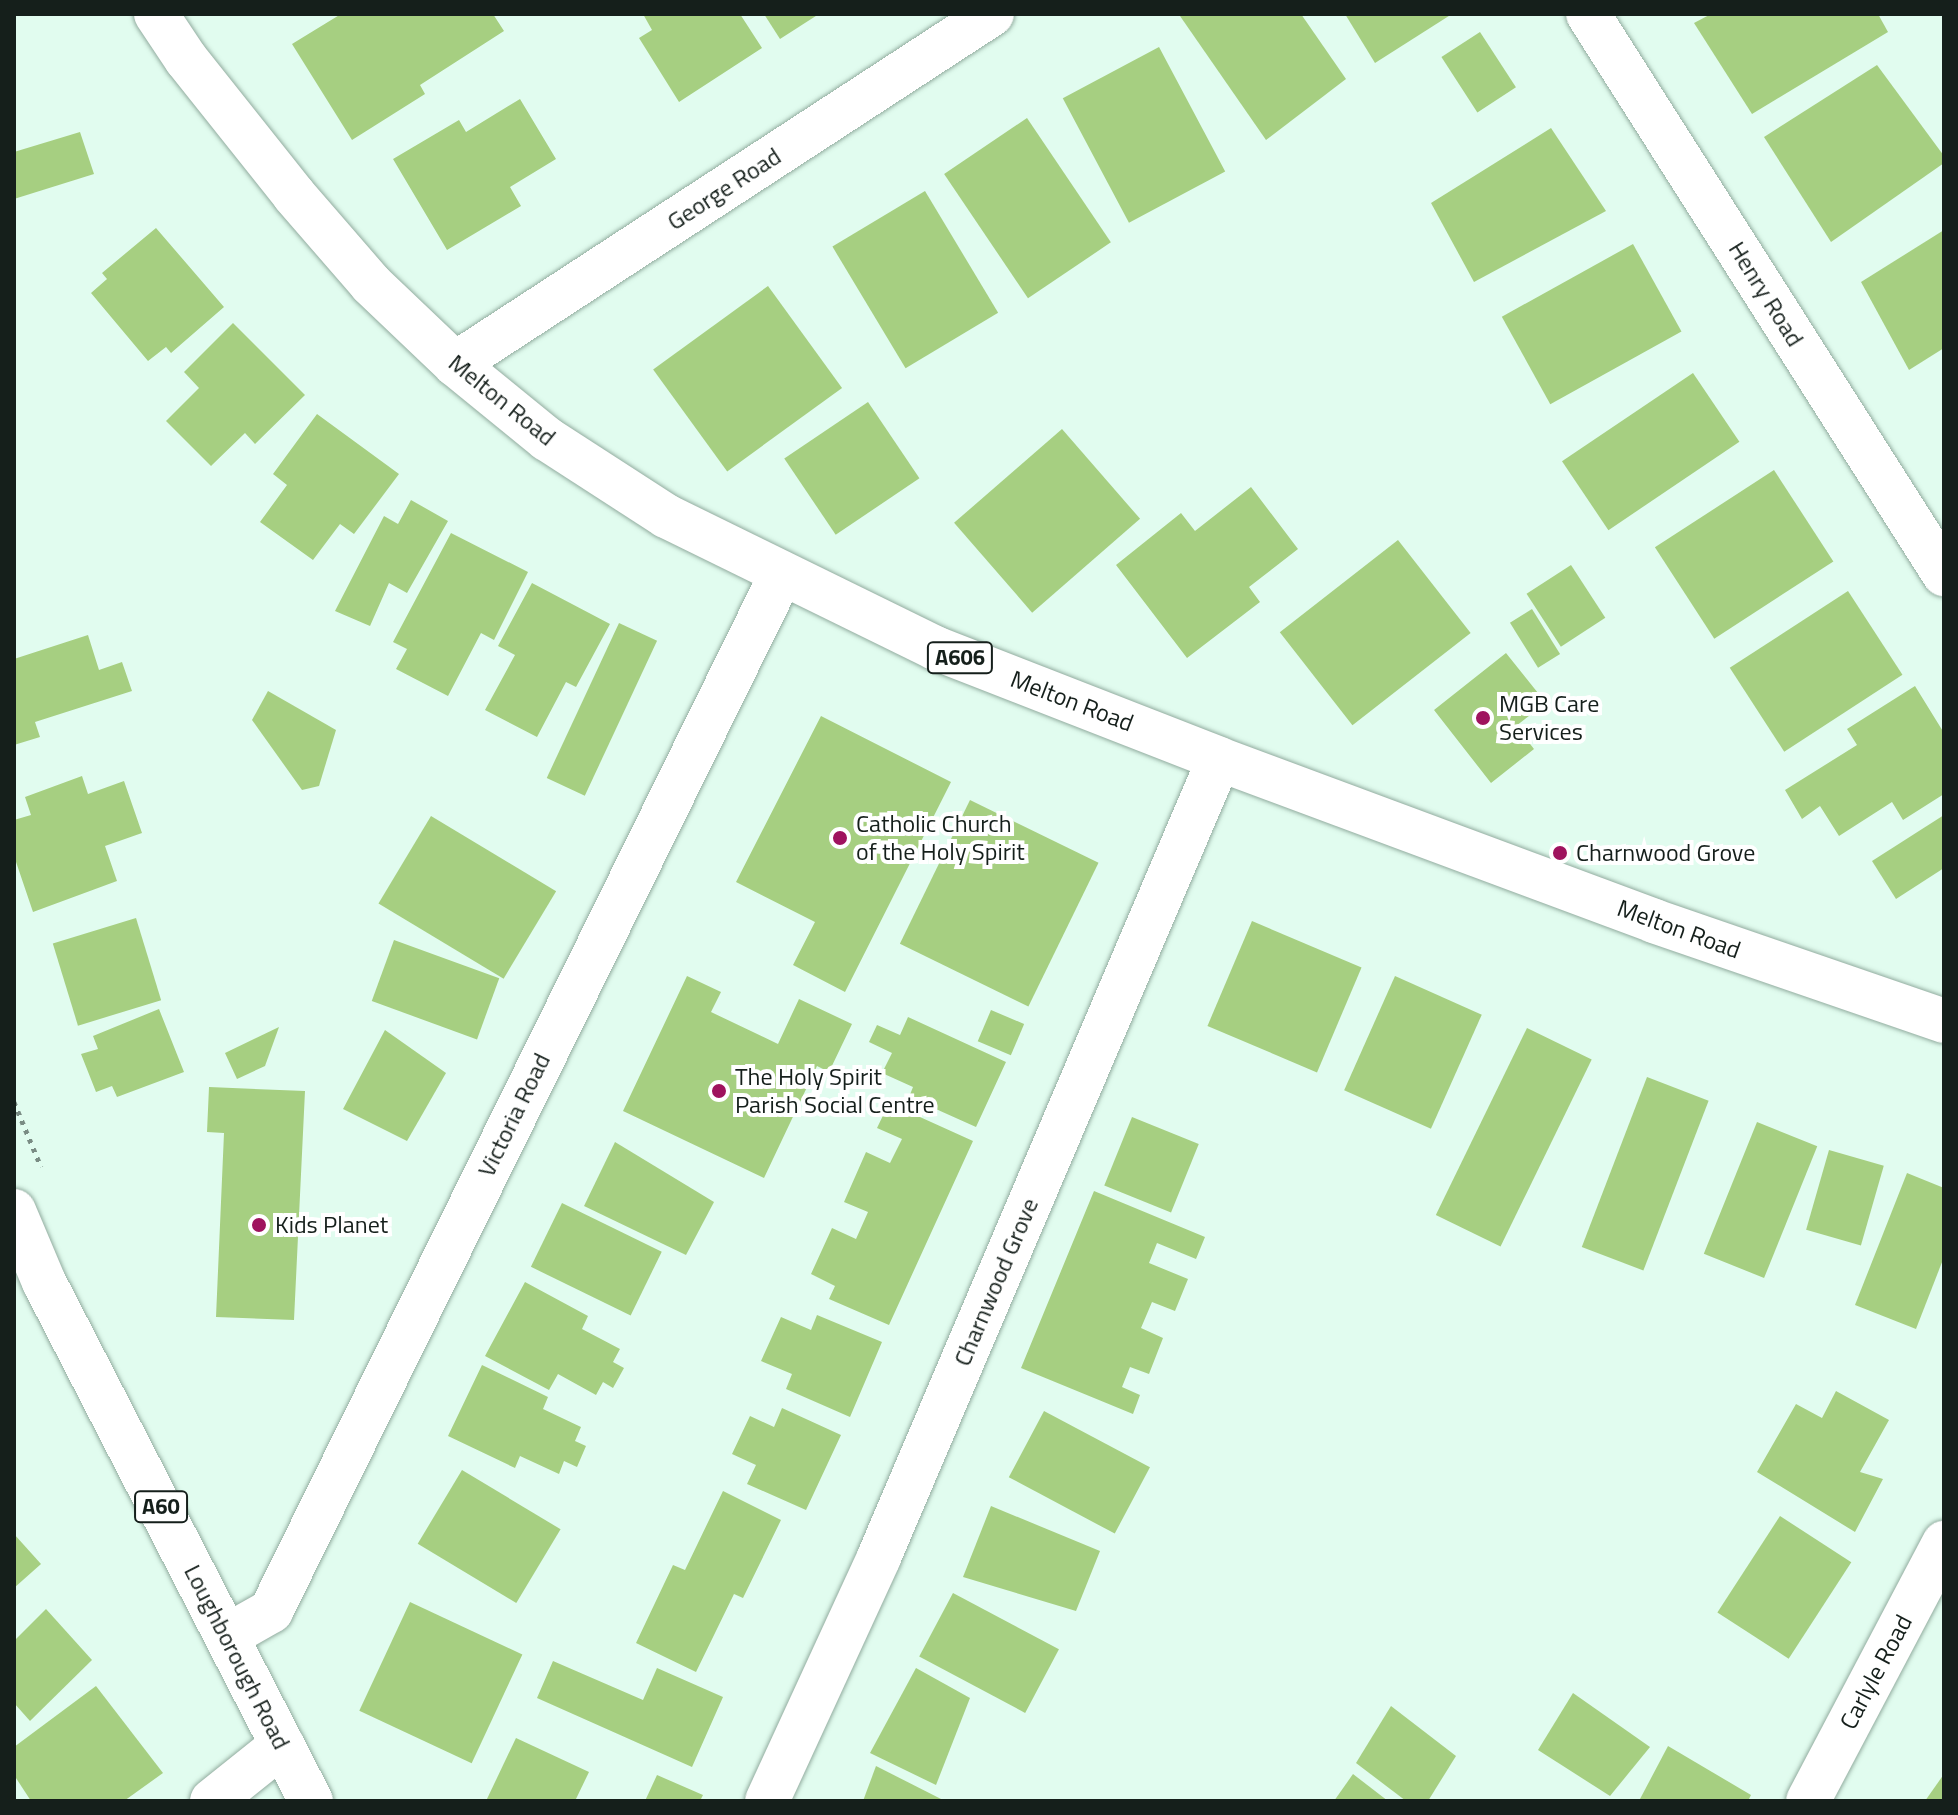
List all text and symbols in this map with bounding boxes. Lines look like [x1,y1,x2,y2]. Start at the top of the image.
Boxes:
street label: George Road [662,142,786,236]
street label: Henry Road [1722,236,1810,352]
street label: Melton Road [443,348,561,452]
road number: A606 [926,640,994,676]
street label: Melton Road [1007,664,1137,738]
place label: MGB Care Services [1499,690,1599,746]
marker: MGB Care Services [1474,709,1492,727]
place label: Catholic Church of the Holy Spirit [856,810,1025,866]
marker: Catholic Church of the Holy Spirit [831,829,849,847]
place label: Charnwood Grove [1576,839,1755,867]
marker: Charnwood Grove [1551,844,1569,862]
street label: Melton Road [1613,893,1745,965]
street label: Victoria Road [472,1049,556,1181]
place label: The Holy Spirit Parish Social Centre [735,1063,935,1119]
marker: The Holy Spirit Parish Social Centre [710,1082,728,1100]
street label: Charnwood Grove [948,1194,1044,1370]
place label: Kids Planet [275,1211,388,1239]
marker: Kids Planet [250,1216,268,1234]
road number: A60 [133,1489,189,1525]
street label: Loughborough Road [178,1560,296,1754]
street label: Carlyle Road [1834,1610,1918,1734]

